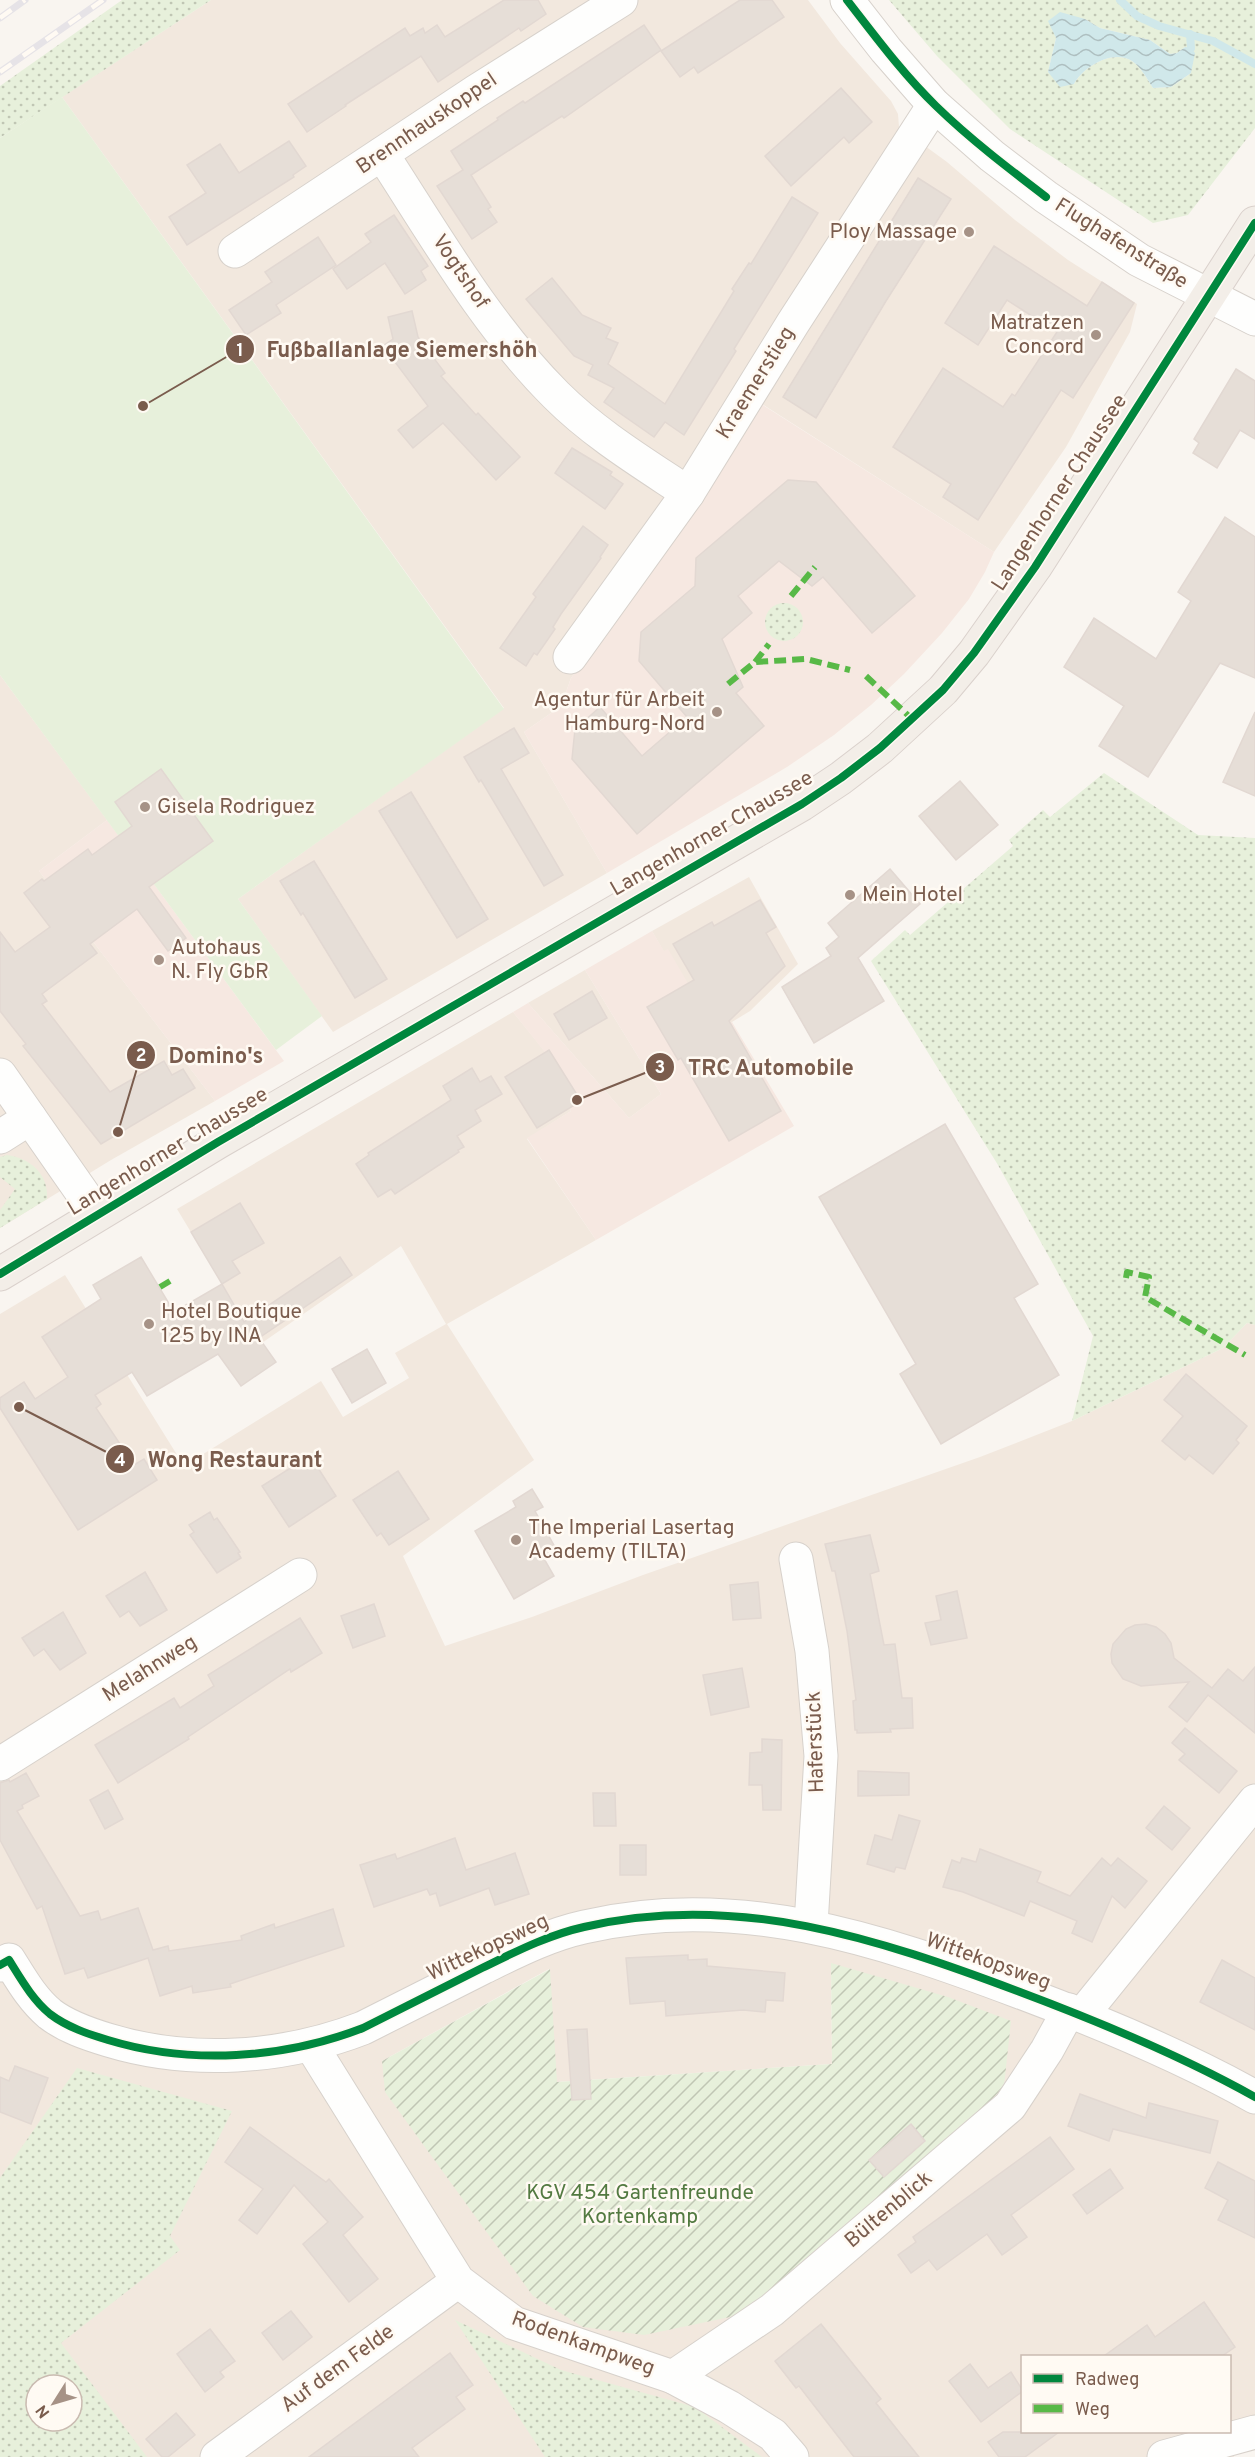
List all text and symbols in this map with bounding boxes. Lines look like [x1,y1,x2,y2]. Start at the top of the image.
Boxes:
street label: Brennhauskoppel [351,67,503,181]
street label: Flughafenstraße [1049,192,1193,296]
place label: Ploy Massage [829,219,957,246]
marker: Ploy Massage [962,225,976,239]
street label: Vogtshof [425,230,495,314]
place label: Matratzen Concord [990,310,1084,361]
street label: Kraemerstieg [711,322,801,444]
marker: Matratzen Concord [1089,328,1103,342]
callout: Fußballanlage Siemershöh [225,329,550,369]
text: Fußballanlage Siemershöh [266,338,538,365]
text: 1 [236,340,244,363]
street label: Langenhorner Chaussee [986,389,1134,597]
place label: Agentur für Arbeit Hamburg-Nord [534,687,705,738]
marker: Agentur für Arbeit Hamburg-Nord [710,705,724,719]
street label: Langenhorner Chaussee [606,765,818,903]
place label: Gisela Rodriguez [157,794,315,821]
marker: Gisela Rodriguez [138,800,152,814]
place label: Mein Hotel [862,882,963,909]
marker: Mein Hotel [843,888,857,902]
place label: Autohaus N. Fly GbR [171,935,269,986]
marker: Autohaus N. Fly GbR [152,953,166,967]
callout: Domino's [126,1035,275,1075]
text: Domino's [169,1044,263,1071]
text: 2 [135,1045,147,1068]
callout: TRC Automobile [645,1047,866,1087]
text: TRC Automobile [688,1056,854,1083]
text: 3 [655,1057,665,1080]
street label: Langenhorner Chaussee [63,1081,273,1223]
place label: Hotel Boutique 125 by INA [161,1299,302,1350]
marker: Hotel Boutique 125 by INA [142,1317,156,1331]
callout: Wong Restaurant [105,1439,334,1479]
text: Wong Restaurant [148,1448,322,1475]
text: 4 [114,1450,126,1473]
place label: The Imperial Lasertag Academy (TILTA) [528,1515,735,1566]
marker: The Imperial Lasertag Academy (TILTA) [509,1533,523,1547]
street label: Melahnweg [98,1629,202,1709]
street label: Haferstück [801,1691,831,1793]
street label: Wittekopsweg [423,1908,553,1988]
street label: Wittekopsweg [922,1927,1054,1997]
street label: Bültenblick [840,2165,938,2255]
park label: KGV 454 Gartenfreunde Kortenkamp [526,2180,754,2231]
street label: Rodenkampweg [508,2306,658,2382]
street label: Auf dem Felde [276,2319,400,2419]
legend [1021,2355,1231,2433]
text: Radweg [1075,2369,1139,2392]
north arrow [24,2373,84,2433]
text: Weg [1075,2399,1110,2422]
text: N [32,2400,55,2421]

